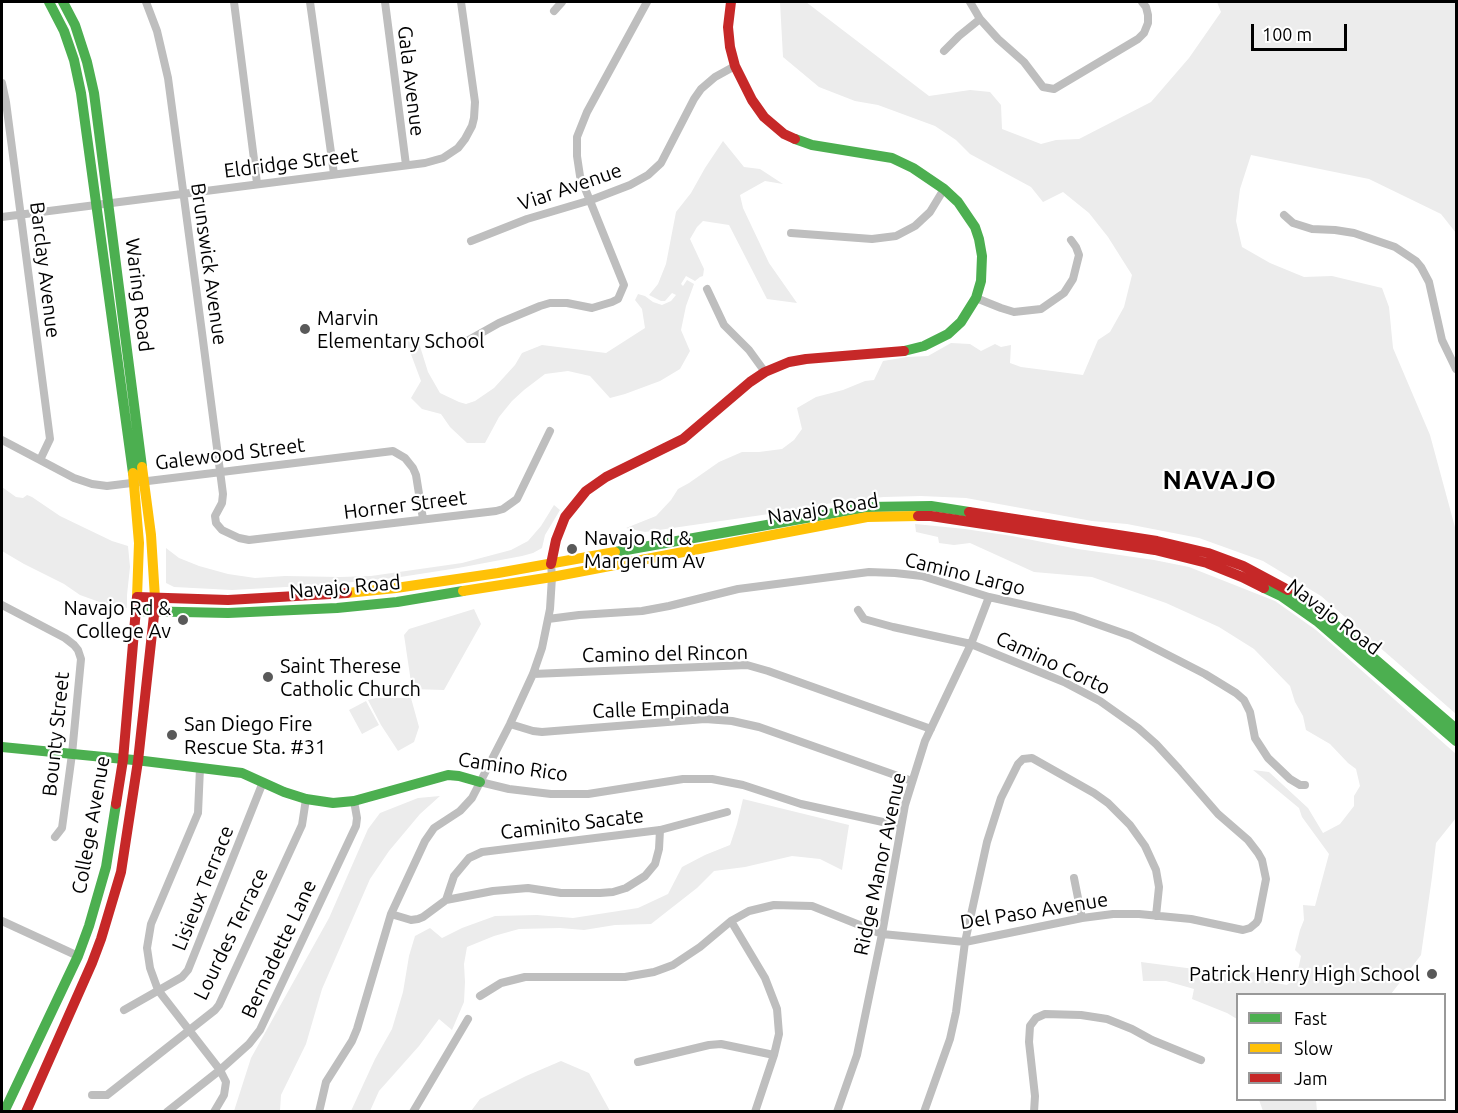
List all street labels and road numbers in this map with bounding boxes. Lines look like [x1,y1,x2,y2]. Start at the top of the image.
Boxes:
street label: Gala Avenue [392,24,430,138]
street label: Eldridge Street [222,143,360,183]
street label: Viar Avenue [515,158,625,216]
street label: Brunswick Avenue [186,181,232,347]
street label: Barclay Avenue [25,201,65,339]
street label: Waring Road [120,237,158,353]
street label: Galewood Street [154,433,306,475]
street label: Horner Street [342,486,468,524]
street label: Navajo Road [766,488,880,530]
street label: Camino Largo [902,547,1028,601]
street label: Navajo Road [288,570,402,604]
street label: Navajo Road [1282,574,1386,660]
street label: Camino Corto [992,626,1114,700]
street label: Camino del Rincon [582,641,748,667]
street label: Bounty Street [38,670,74,798]
street label: Calle Empinada [592,695,730,723]
street label: Camino Rico [457,747,569,787]
street label: College Avenue [67,754,115,896]
street label: Ridge Manor Avenue [849,770,911,958]
street label: Caminito Sacate [499,803,645,845]
street label: Lisieux Terrace [167,822,239,954]
street label: Lourdes Terrace [189,864,273,1004]
street label: Bernadette Lane [236,876,322,1022]
street label: Del Paso Avenue [958,887,1110,935]

